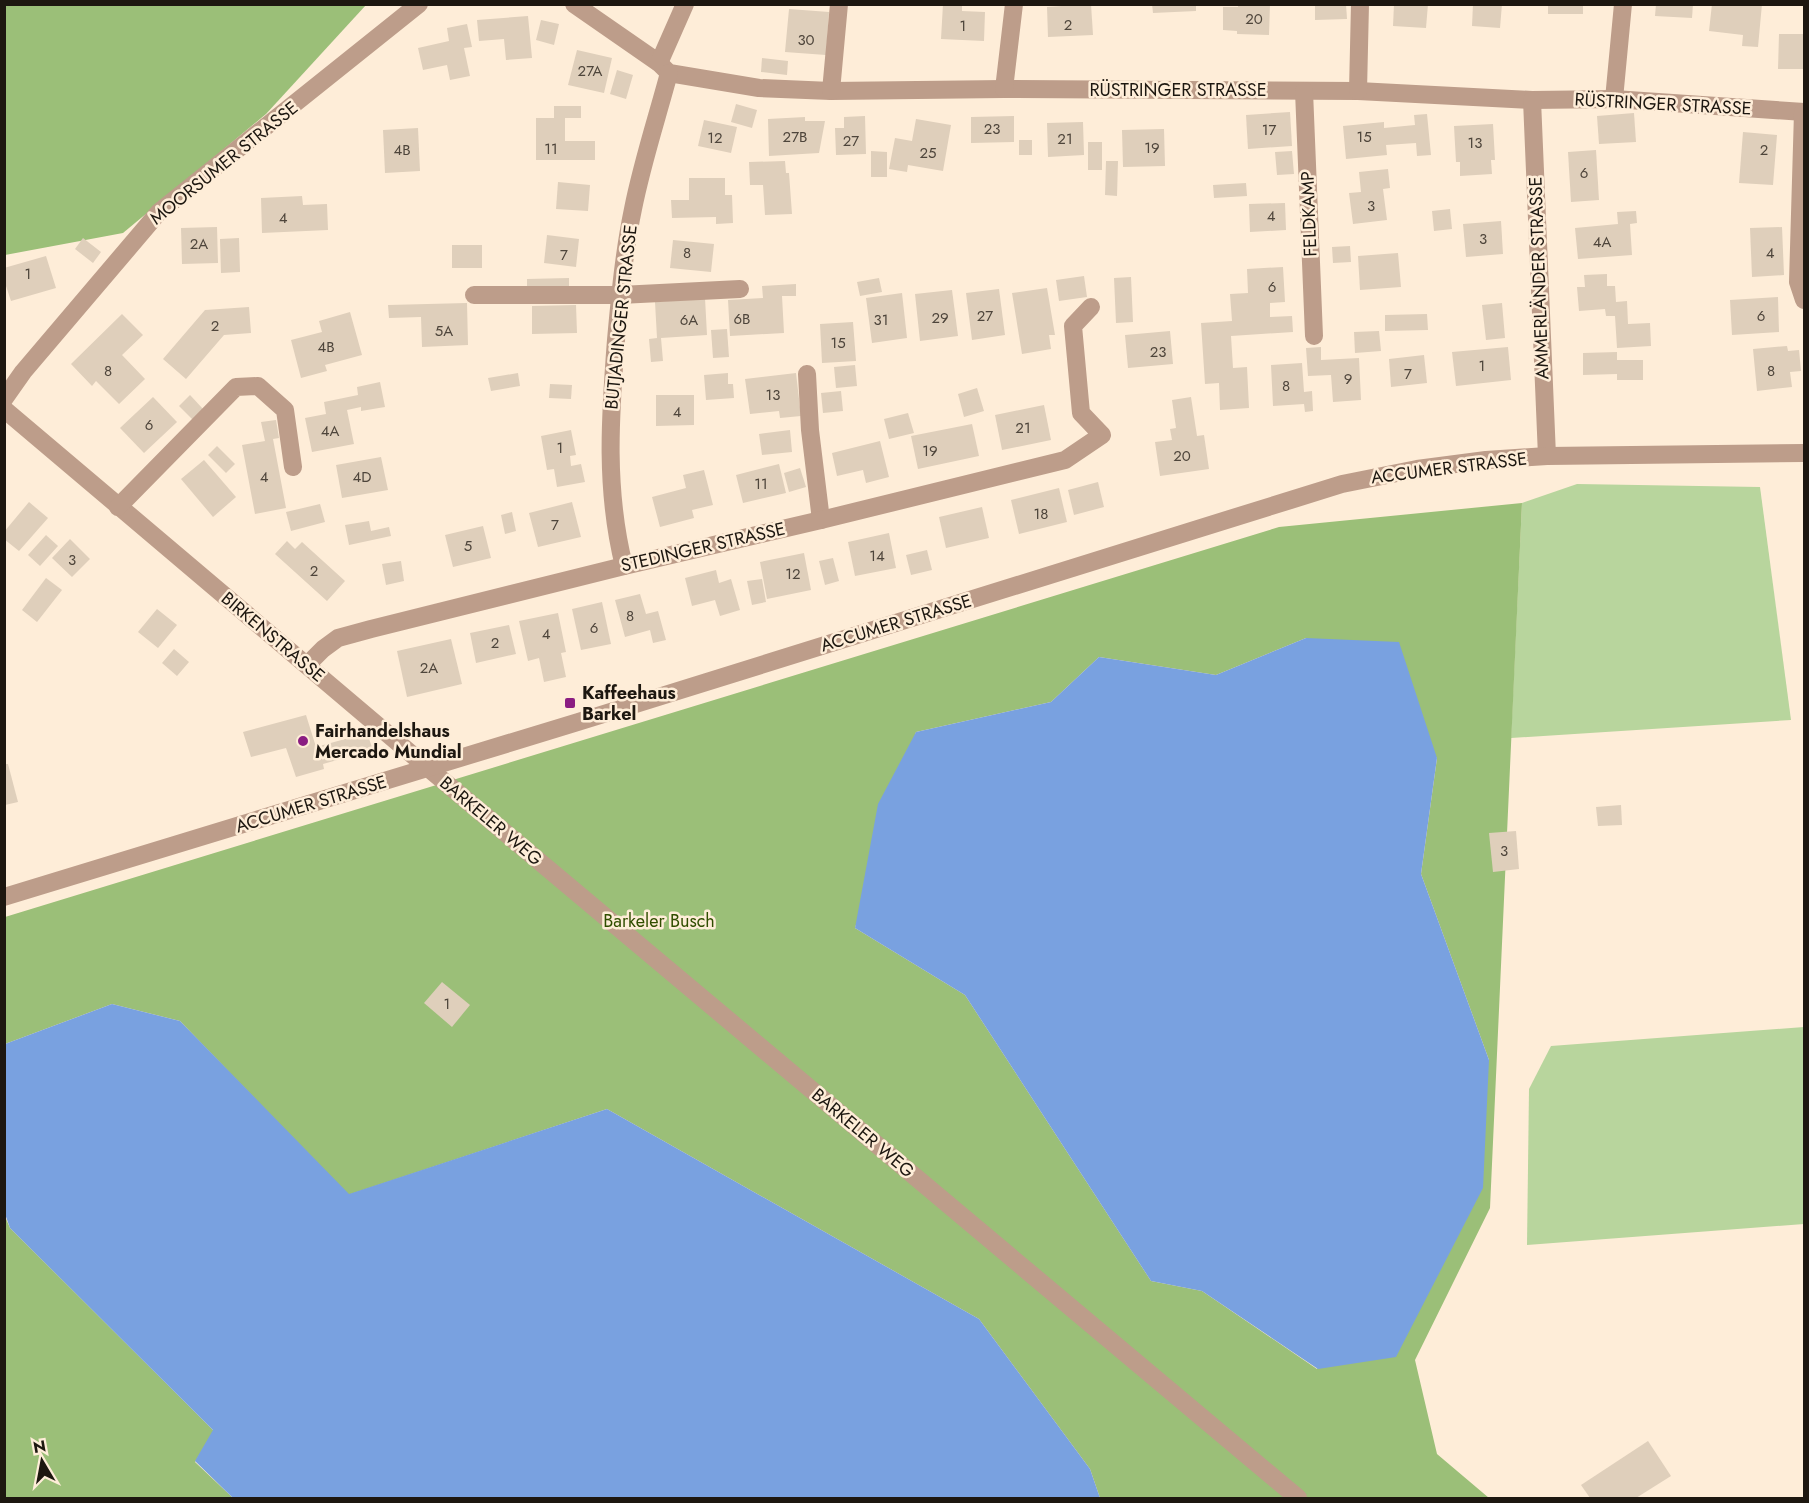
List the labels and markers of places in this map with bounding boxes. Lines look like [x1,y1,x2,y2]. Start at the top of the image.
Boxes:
place label: Kaffeehaus Barkel [582,680,676,727]
marker: Kaffeehaus Barkel [563,696,577,710]
place label: Fairhandelshaus Mercado Mundial [315,718,462,765]
marker: Fairhandelshaus Mercado Mundial [296,734,310,748]

